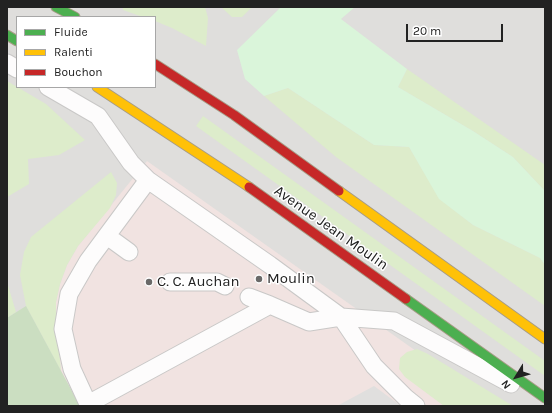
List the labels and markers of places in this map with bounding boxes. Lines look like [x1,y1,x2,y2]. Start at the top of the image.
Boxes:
place label: Moulin [267,270,315,288]
place label: C. C. Auchan [157,273,240,291]
marker: Moulin [254,274,264,284]
marker: C. C. Auchan [144,277,154,287]

